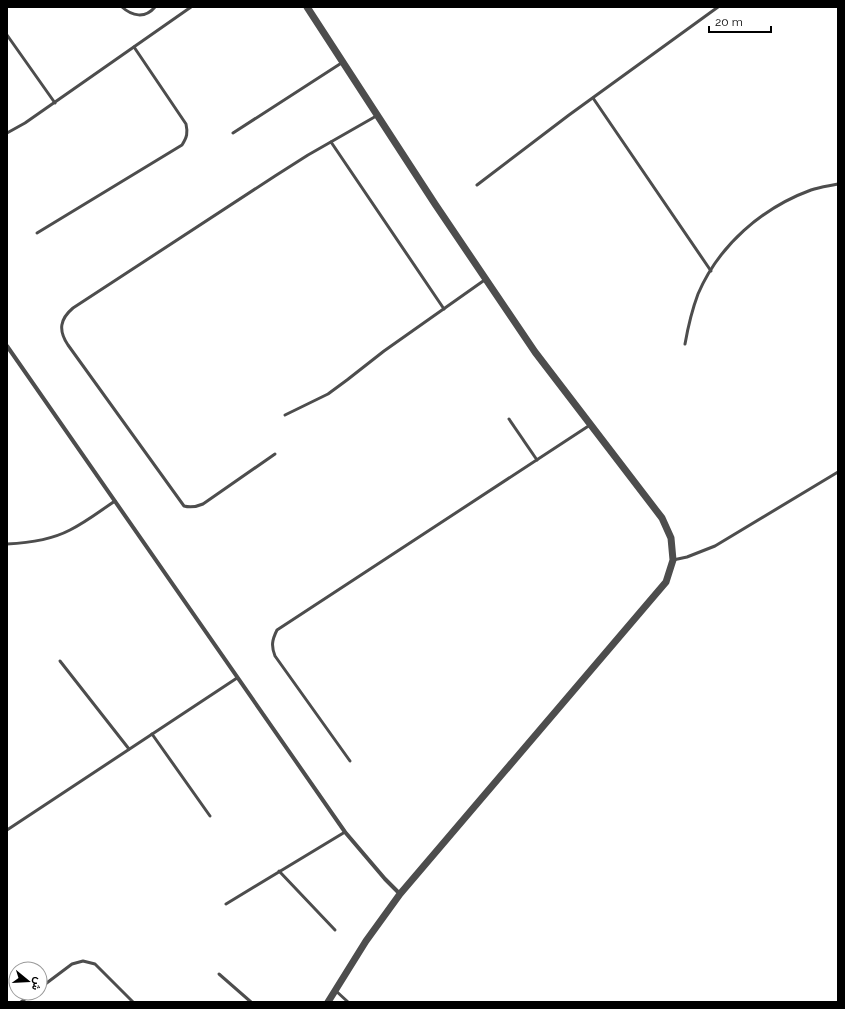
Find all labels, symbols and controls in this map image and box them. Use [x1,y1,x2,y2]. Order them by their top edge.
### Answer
scale bar [709,8,771,34]
text: 20 m [715,15,743,29]
north arrow [8,961,48,1001]
text: ش [29,976,45,992]

